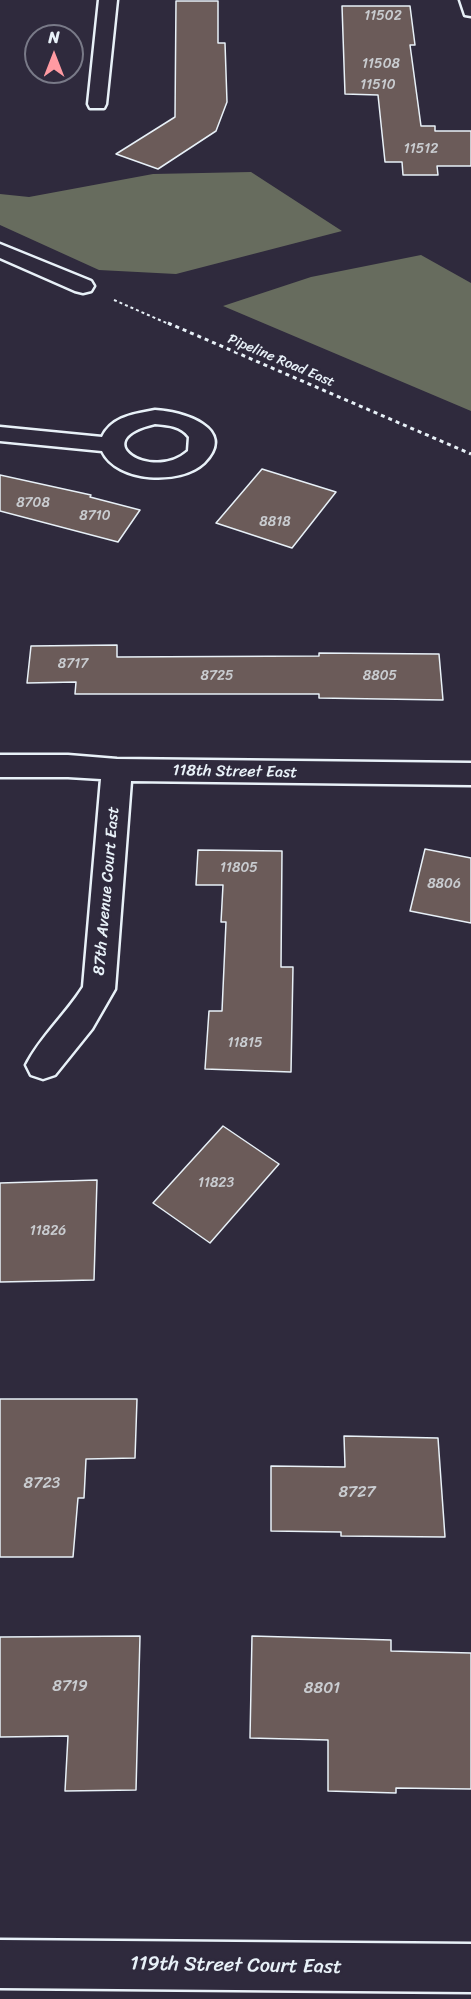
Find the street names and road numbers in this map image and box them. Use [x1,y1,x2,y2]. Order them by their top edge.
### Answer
street label: Pipeline Road East [225,331,337,391]
street label: 118th Street East [172,761,298,783]
street label: 87th Avenue Court East [90,806,124,976]
street label: 119th Street Court East [130,1952,342,1980]

